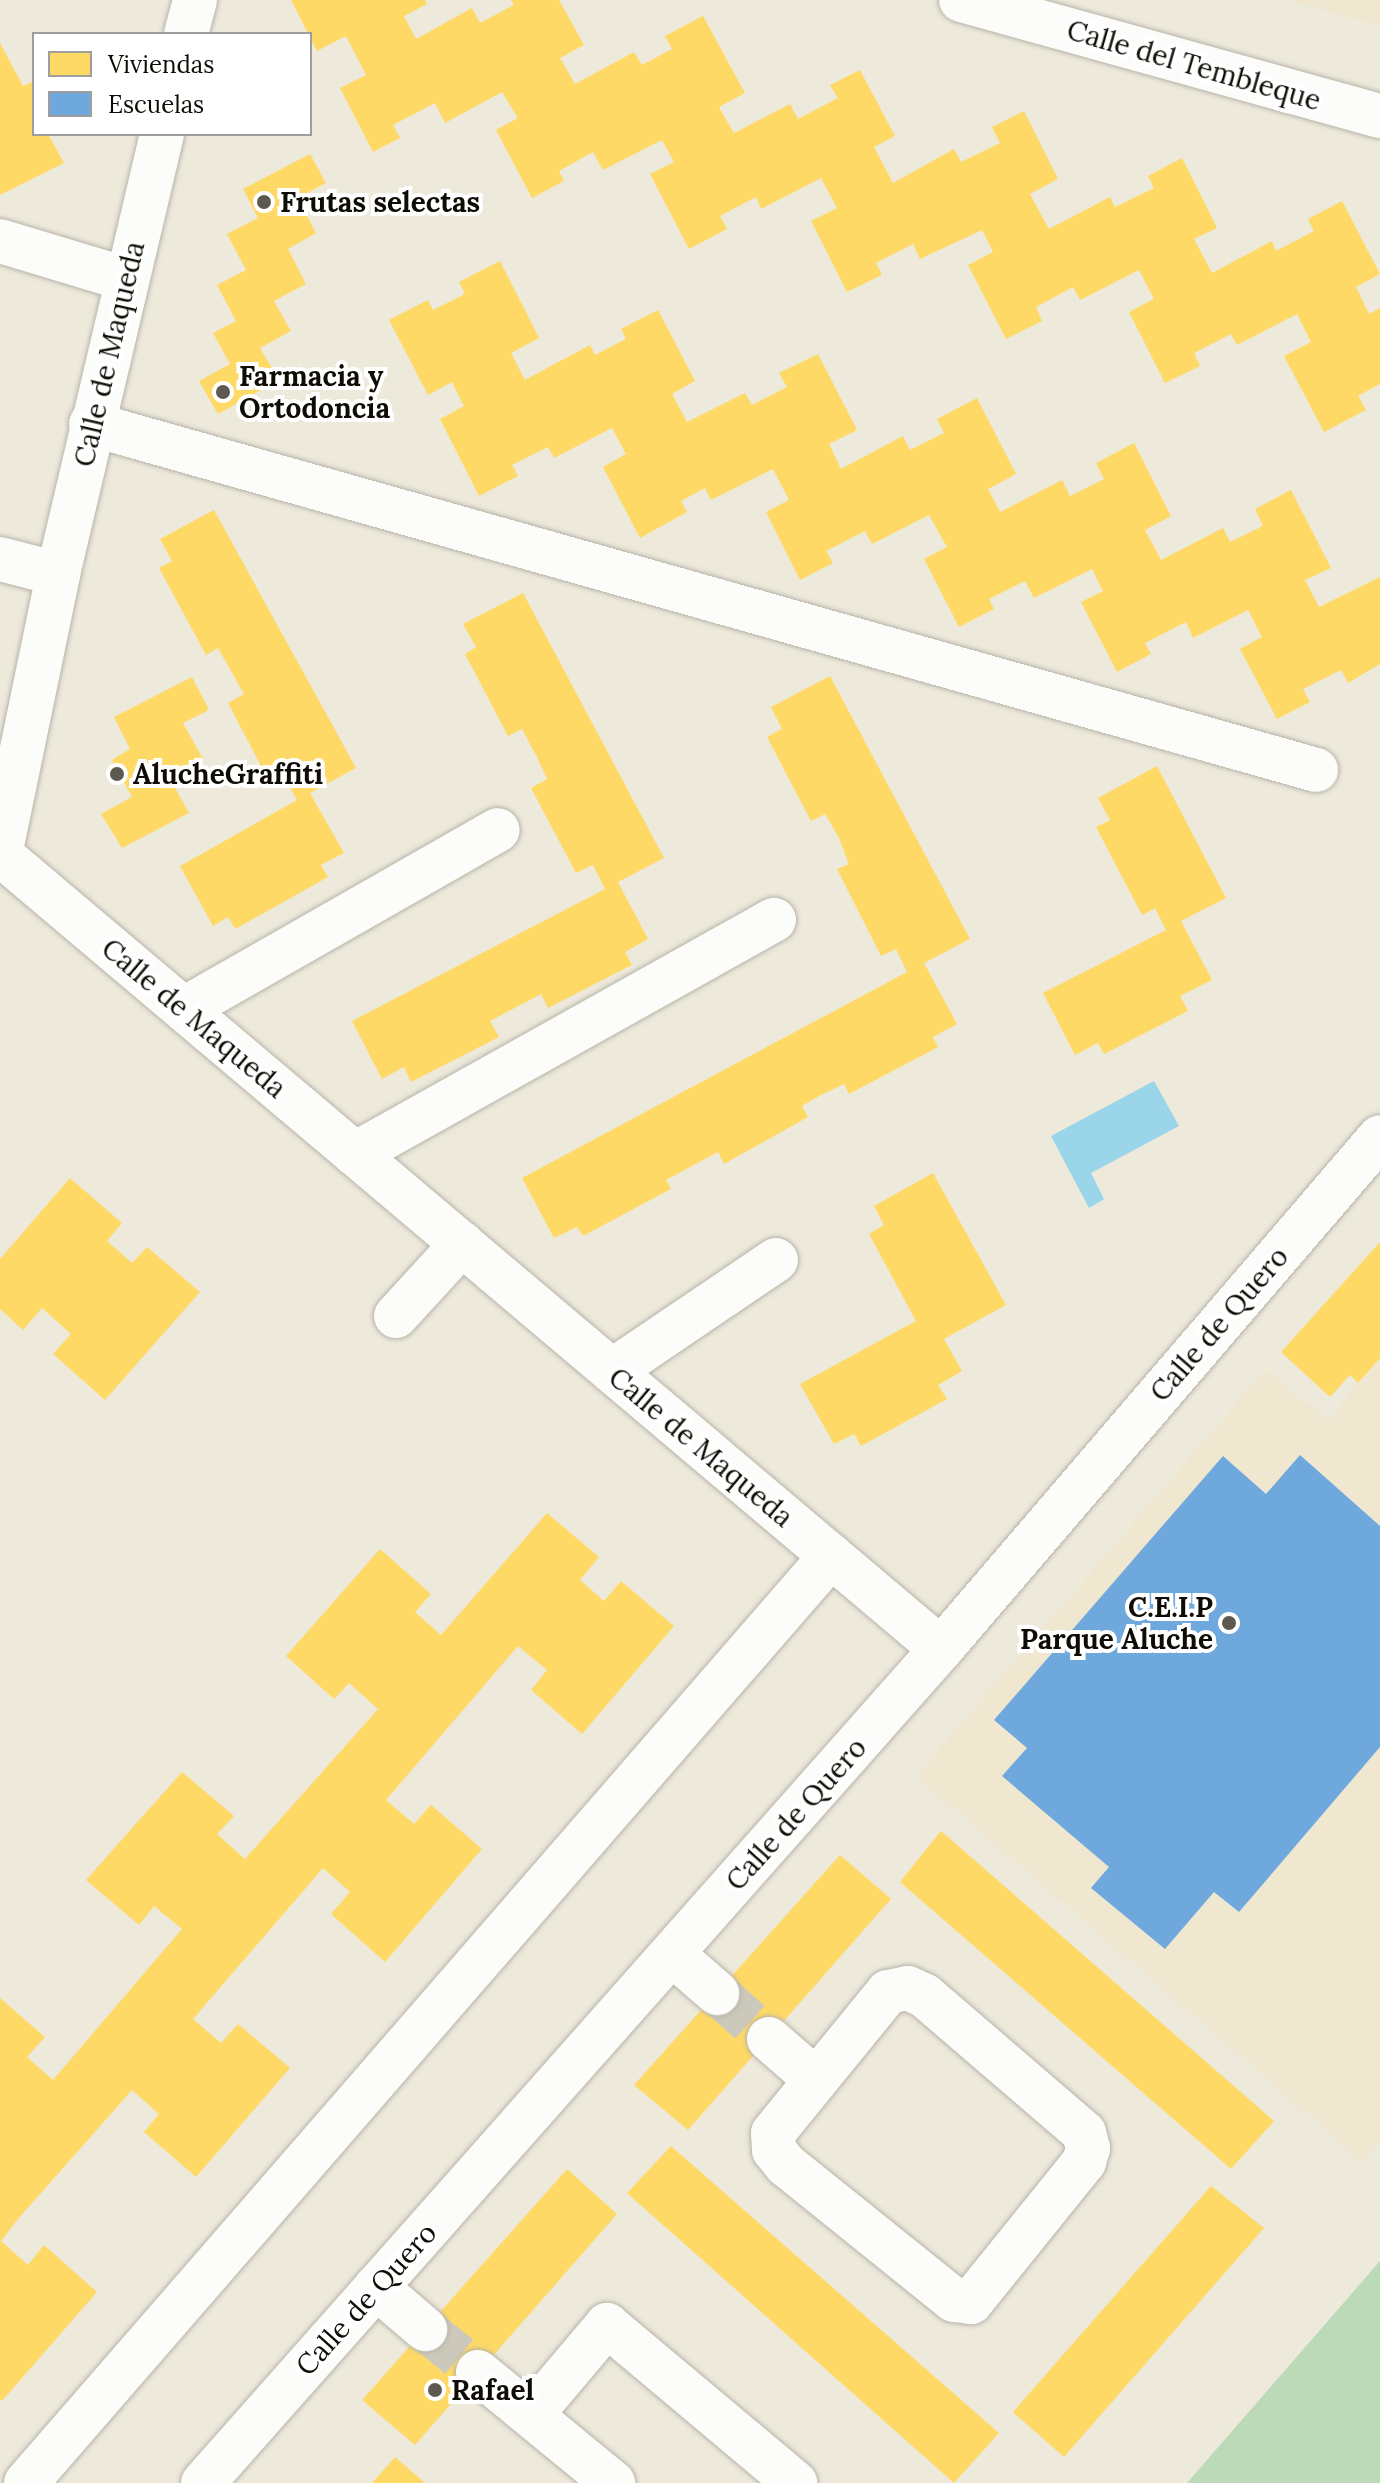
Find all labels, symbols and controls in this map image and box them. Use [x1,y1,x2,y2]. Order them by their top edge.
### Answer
street label: Calle del Tembleque [1063,13,1325,117]
legend [32,32,312,136]
text: Viviendas [108,49,214,80]
text: Escuelas [108,89,204,120]
place label: Frutas selectas [280,185,480,219]
marker: Frutas selectas [255,193,273,211]
street label: Calle de Maqueda [67,238,151,470]
place label: Farmacia y Ortodoncia [239,359,390,425]
marker: Farmacia y Ortodoncia [214,383,232,401]
place label: AlucheGraffiti [133,757,323,791]
marker: AlucheGraffiti [108,765,126,783]
street label: Calle de Maqueda [95,931,293,1105]
street label: Calle de Quero [1143,1240,1295,1408]
street label: Calle de Maqueda [602,1360,800,1534]
place label: C.E.I.P Parque Aluche [1020,1590,1213,1656]
marker: C.E.I.P Parque Aluche [1220,1614,1238,1632]
street label: Calle de Quero [719,1731,873,1897]
street label: Calle de Quero [289,2216,443,2382]
place label: Rafael [451,2373,534,2407]
marker: Rafael [426,2381,444,2399]

